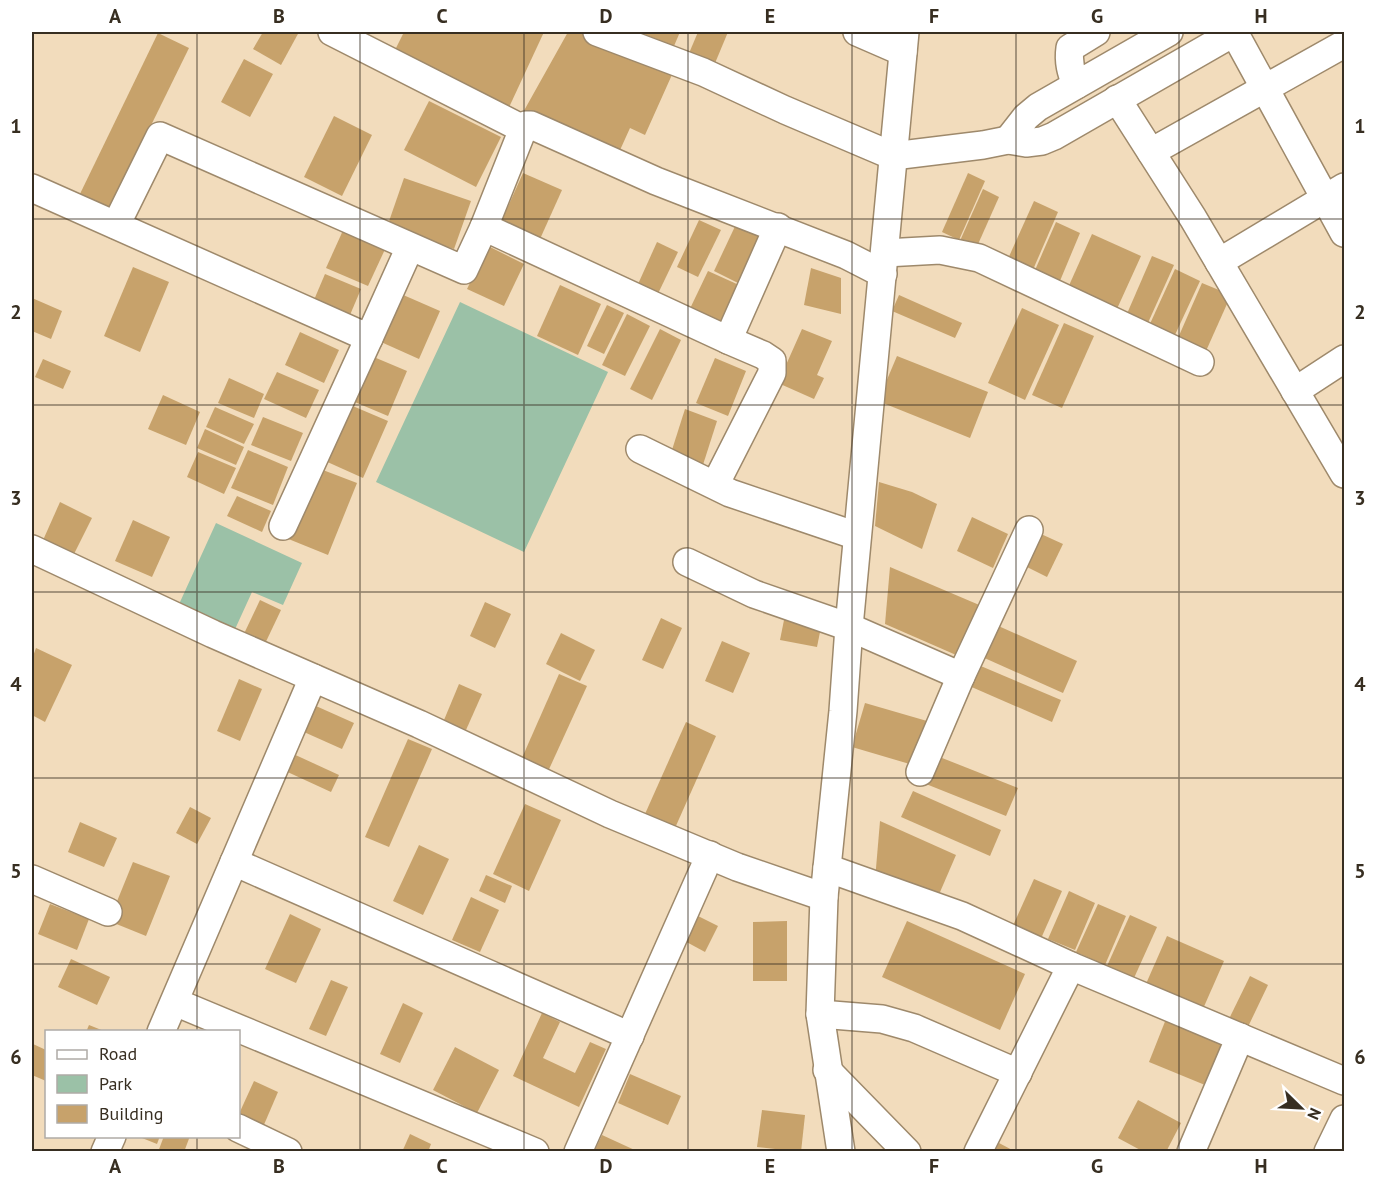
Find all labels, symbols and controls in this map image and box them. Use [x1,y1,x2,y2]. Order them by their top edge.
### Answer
text: A [109,3,122,29]
text: B [273,3,285,29]
text: C [436,3,448,29]
text: D [600,3,613,29]
text: E [765,3,775,29]
text: F [929,3,939,29]
text: G [1091,3,1103,29]
text: H [1254,3,1268,29]
text: 1 [10,113,22,139]
text: 1 [1354,113,1366,139]
text: 2 [10,299,22,325]
text: 2 [1354,299,1366,325]
text: 3 [10,485,22,511]
text: 3 [1354,485,1366,511]
text: 4 [10,671,22,697]
text: 4 [1354,671,1366,697]
text: 5 [10,858,22,884]
text: 5 [1354,858,1366,884]
legend [45,1030,240,1138]
text: Road [99,1042,137,1065]
text: 6 [10,1044,22,1070]
text: 6 [1354,1044,1366,1070]
text: Park [99,1072,132,1095]
north arrow [1271,1078,1331,1138]
text: Building [99,1102,163,1125]
text: N [1303,1105,1326,1123]
text: A [109,1153,122,1179]
text: B [273,1153,285,1179]
text: C [436,1153,448,1179]
text: D [600,1153,613,1179]
text: E [765,1153,775,1179]
text: F [929,1153,939,1179]
text: G [1091,1153,1103,1179]
text: H [1254,1153,1268,1179]

